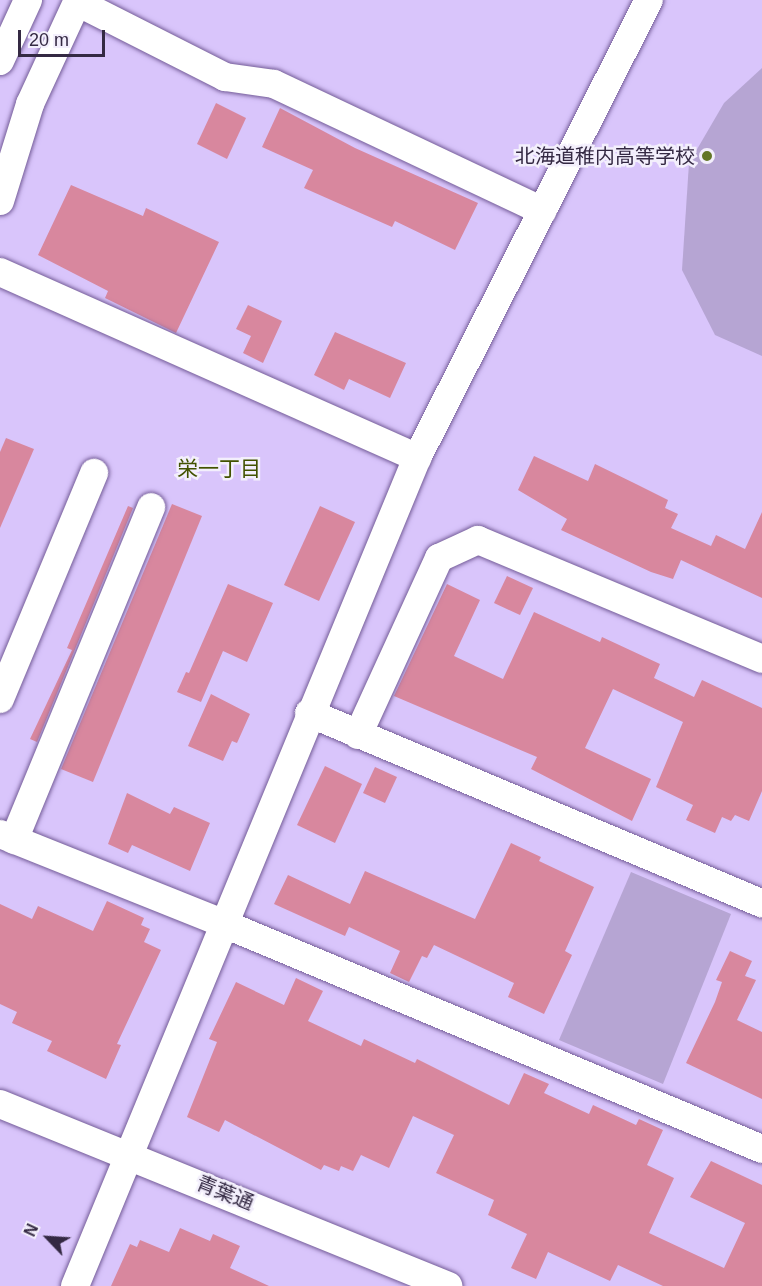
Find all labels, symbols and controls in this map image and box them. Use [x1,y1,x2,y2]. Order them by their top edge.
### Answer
scale bar [21,18,108,56]
text: 20 m [29,30,69,50]
place label: 北海道稚内高等学校 [515,144,695,168]
marker: 北海道稚内高等学校 [700,149,714,163]
district label: 栄一丁目 [177,456,261,482]
street label: 青葉通 [193,1171,257,1215]
north arrow [18,1208,78,1268]
text: N [21,1221,41,1239]

